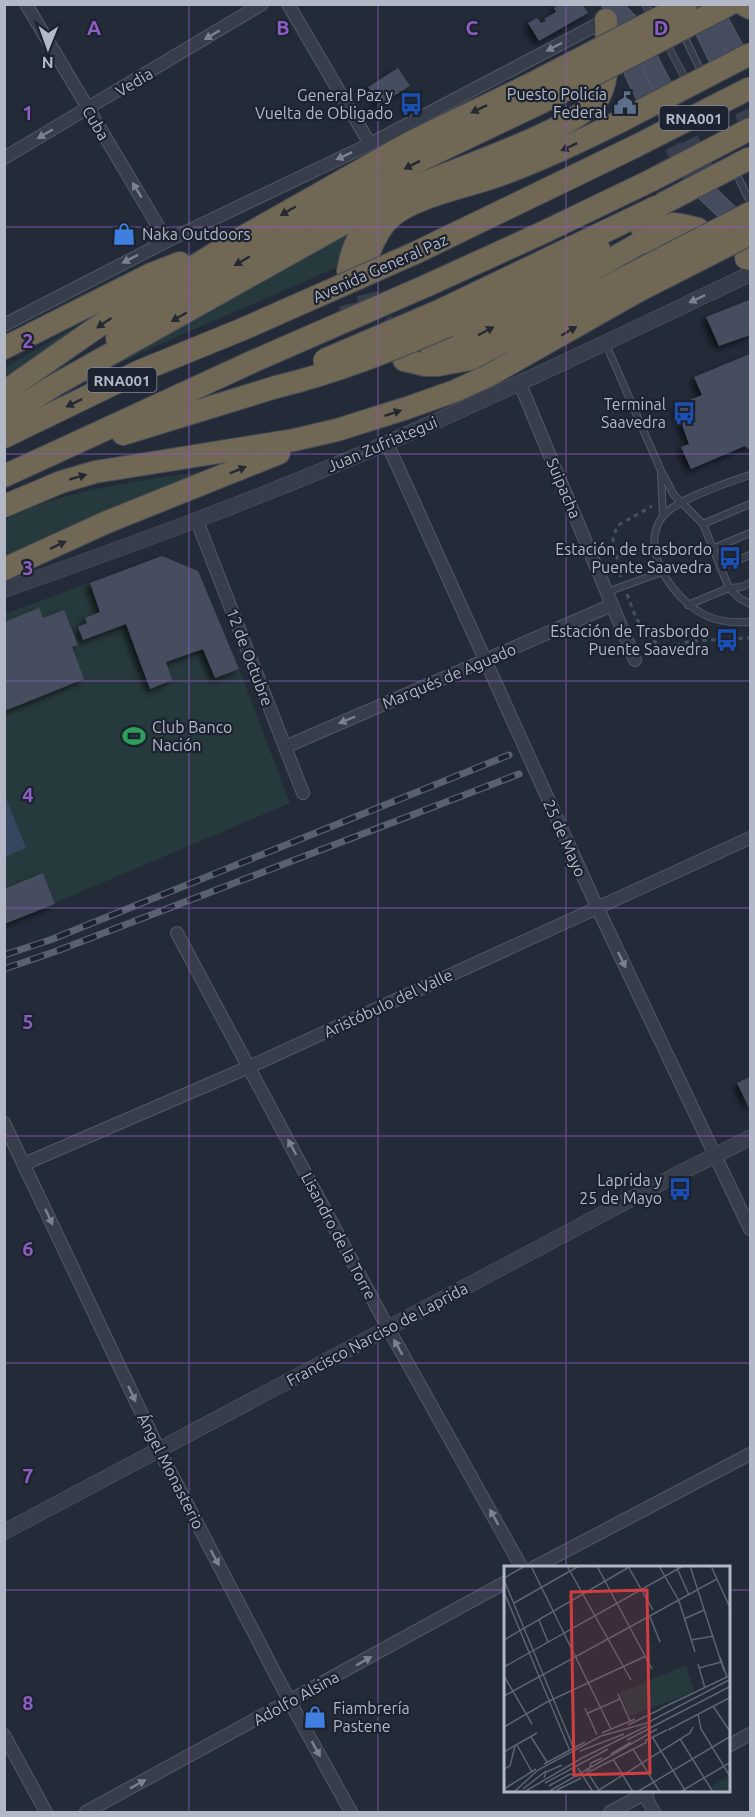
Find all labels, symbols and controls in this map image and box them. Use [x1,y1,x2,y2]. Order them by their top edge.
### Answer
text: A [87,16,101,39]
text: B [276,16,290,39]
text: C [466,16,479,39]
text: D [654,16,668,39]
north arrow [18,18,78,78]
one-way arrow [204,29,220,40]
one-way arrow [545,42,562,52]
text: N [42,54,54,72]
street label: Vedia [112,64,156,100]
place label: Puesto Policía Federal [507,85,607,121]
place label: General Paz y Vuelta de Obligado [255,86,393,122]
public building icon: Puesto Policía Federal [612,90,638,116]
bus stop icon: General Paz y Vuelta de Obligado [398,91,424,117]
text: 1 [22,101,34,124]
street label: Cuba [79,103,113,143]
one-way arrow [470,105,487,114]
road number: RNA001 [660,106,728,130]
one-way arrow [37,129,53,140]
one-way arrow [560,142,577,151]
one-way arrow [335,152,352,161]
one-way arrow [403,160,420,169]
one-way arrow [132,181,142,198]
one-way arrow [280,206,297,216]
shop icon: Naka Outdoors [111,221,137,247]
place label: Naka Outdoors [142,225,251,243]
street label: Avenida General Paz [310,230,450,306]
one-way arrow [122,255,139,264]
one-way arrow [234,255,250,266]
one-way arrow [688,294,706,304]
one-way arrow [171,311,187,322]
one-way arrow [96,317,112,328]
one-way arrow [561,325,577,336]
one-way arrow [477,326,494,336]
text: 2 [22,329,34,352]
road number: RNA001 [88,368,156,392]
place label: Terminal Saavedra [601,395,666,431]
one-way arrow [66,399,83,408]
bus stop icon: Terminal Saavedra [671,400,697,426]
one-way arrow [384,407,402,417]
street label: Juan Zufriategui [324,413,440,475]
street label: Suipacha [543,455,585,521]
one-way arrow [229,465,247,475]
one-way arrow [69,472,87,481]
one-way arrow [49,540,66,549]
place label: Estación de trasbordo Puente Saavedra [555,540,712,576]
bus stop icon: Estación de trasbordo Puente Saavedra [717,545,743,571]
text: 3 [22,556,34,579]
street label: 12 de Octubre [223,606,277,708]
place label: Estación de Trasbordo Puente Saavedra [550,622,709,658]
bus stop icon: Estación de Trasbordo Puente Saavedra [714,627,740,653]
street label: Marqués de Aguado [379,640,519,712]
one-way arrow [337,715,355,725]
place label: Club Banco Nación [152,718,232,754]
sports icon: Club Banco Nación [121,723,147,749]
text: 4 [22,783,34,806]
street label: 25 de Mayo [540,797,590,879]
one-way arrow [618,951,627,968]
street label: Aristóbulo del Valle [321,965,455,1041]
text: 5 [22,1010,34,1033]
one-way arrow [287,1138,297,1155]
street label: Lisandro de la Torre [298,1169,380,1303]
place label: Laprida y 25 de Mayo [579,1171,662,1207]
bus stop icon: Laprida y 25 de Mayo [667,1176,693,1202]
one-way arrow [45,1209,54,1226]
text: 6 [22,1237,34,1260]
street label: Francisco Narciso de Laprida [283,1279,471,1389]
one-way arrow [393,1339,404,1355]
one-way arrow [128,1385,137,1402]
street label: Ángel Monasterio [134,1409,210,1532]
text: 7 [22,1464,34,1487]
one-way arrow [489,1508,499,1525]
one-way arrow [210,1549,220,1566]
inset map [504,1566,731,1793]
one-way arrow [356,1656,373,1666]
street label: Adolfo Alsina [250,1667,342,1729]
text: 8 [22,1691,34,1714]
place label: Fiambrería Pastene [333,1699,410,1735]
shop icon: Fiambrería Pastene [302,1704,328,1730]
one-way arrow [311,1740,321,1757]
one-way arrow [130,1779,147,1789]

